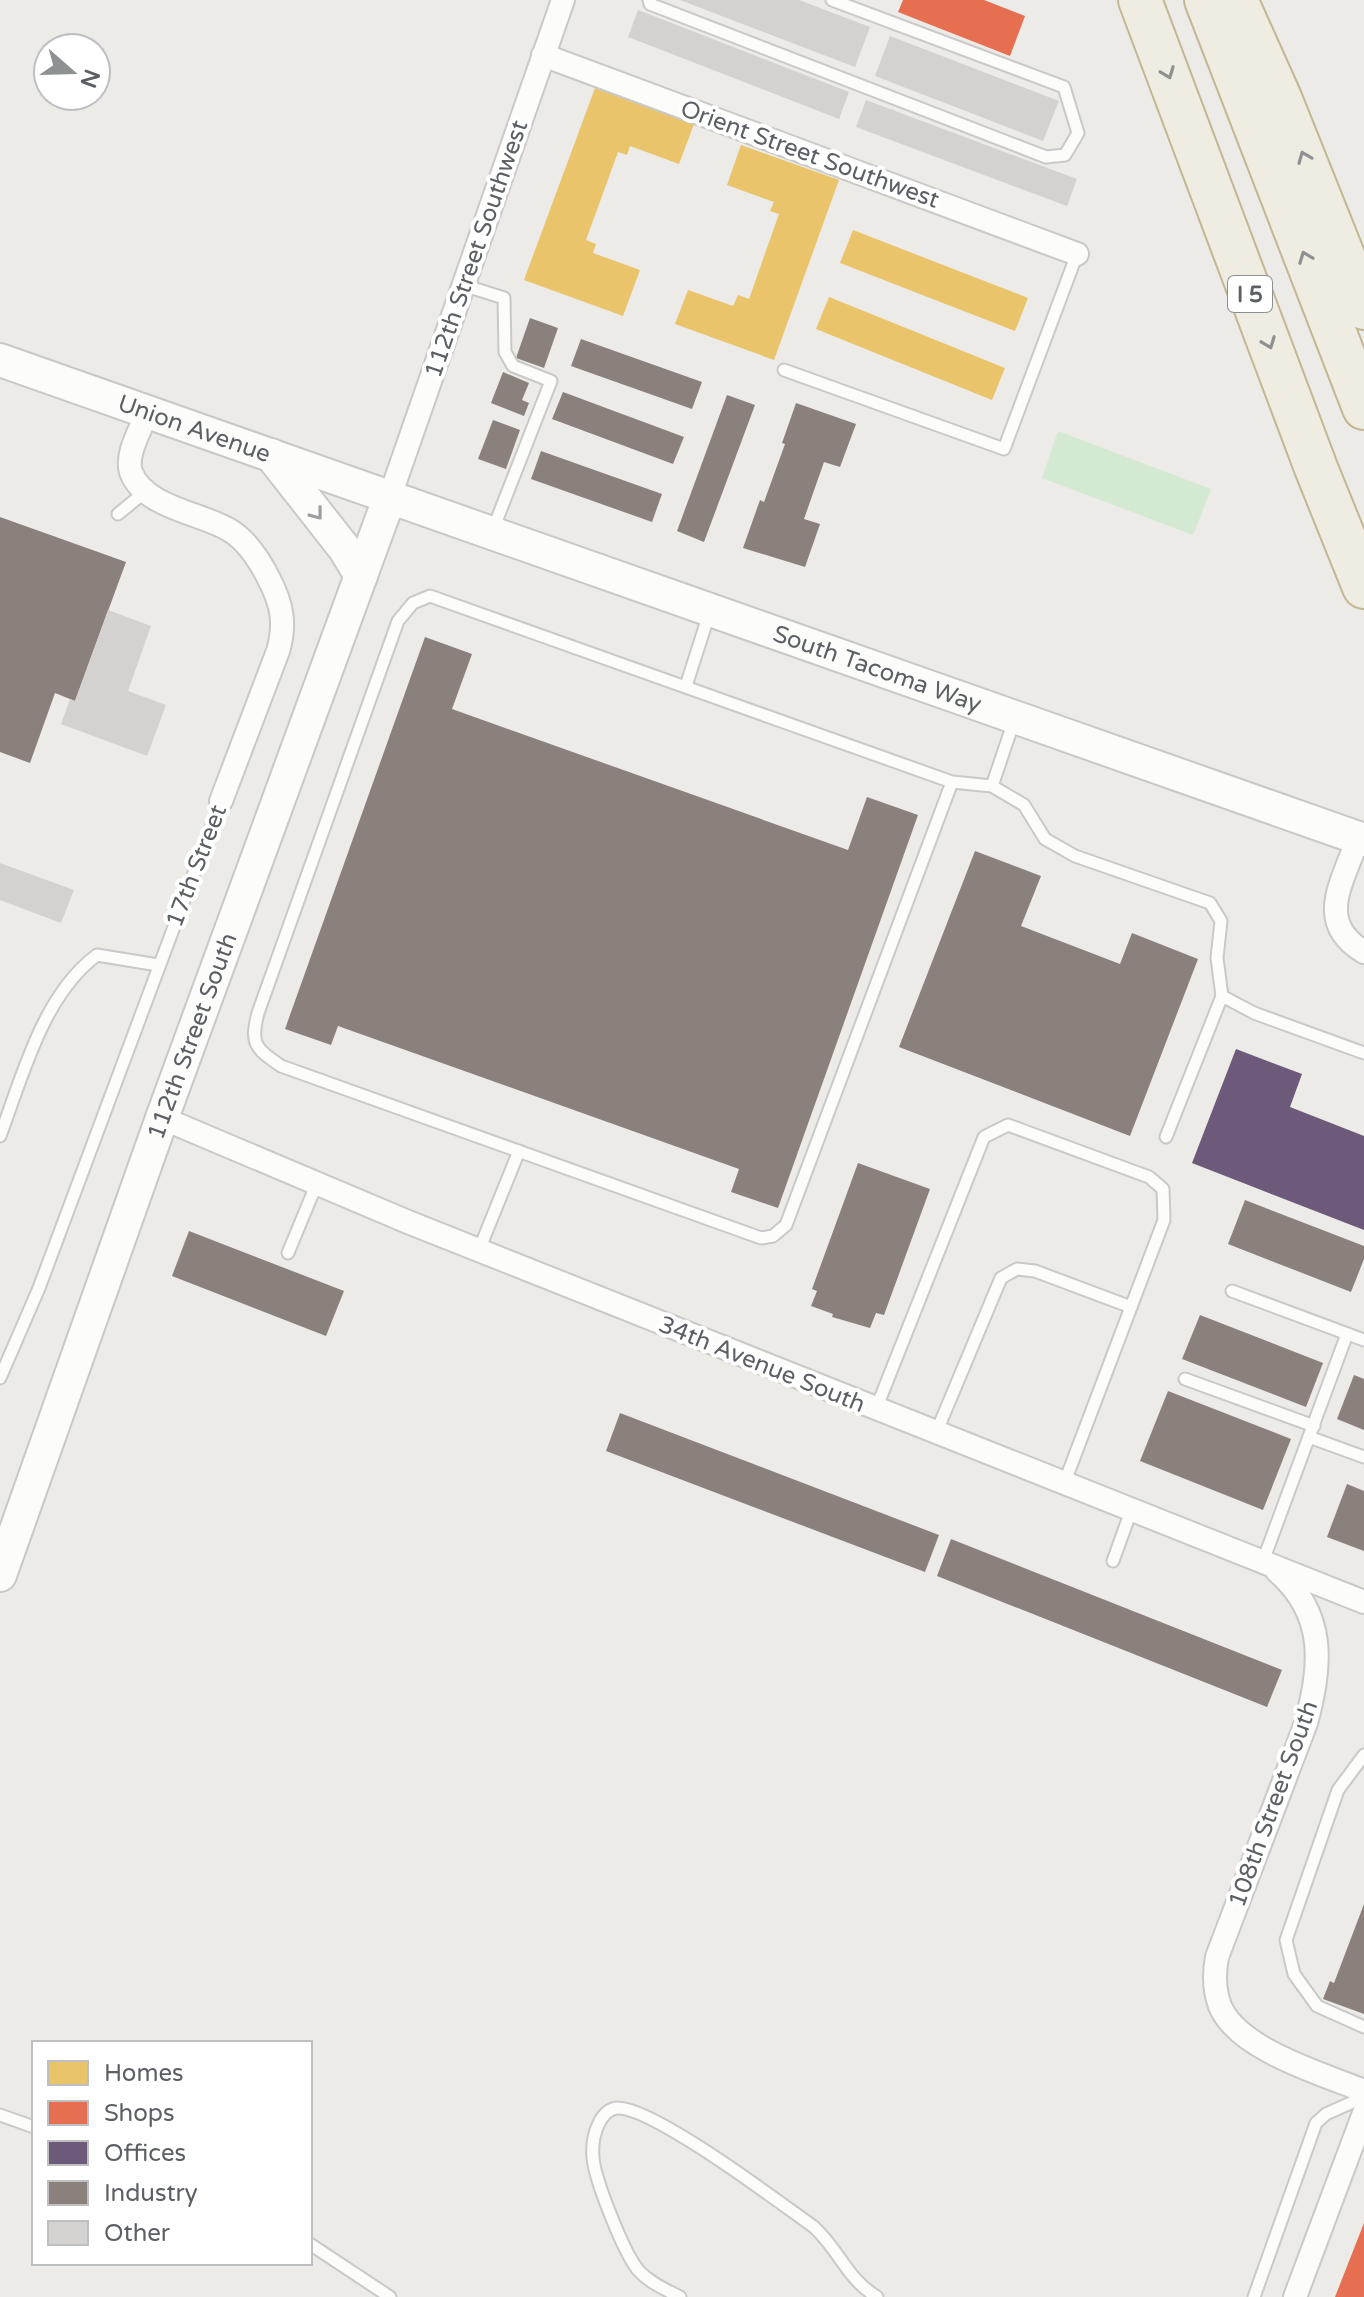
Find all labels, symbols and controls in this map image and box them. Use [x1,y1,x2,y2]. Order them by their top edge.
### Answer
north arrow [32,32,112,112]
one-way arrow [1158,65,1175,79]
text: N [75,66,105,91]
street label: Orient Street Southwest [677,94,943,215]
street label: 112th Street Southwest [419,116,534,382]
one-way arrow [1297,151,1314,165]
one-way arrow [1298,251,1315,265]
road number: I 5 [1228,276,1272,312]
one-way arrow [1259,335,1276,349]
street label: Union Avenue [114,389,274,469]
one-way arrow [308,505,322,520]
street label: South Tacoma Way [769,619,985,719]
street label: 17th Street [160,801,233,931]
street label: 112th Street South [142,929,244,1144]
street label: 34th Avenue South [654,1310,869,1419]
street label: 108th Street South [1223,1697,1324,1911]
legend [32,2041,312,2265]
text: Homes [104,2059,184,2088]
text: Shops [104,2099,174,2128]
text: Offices [104,2139,186,2168]
text: Industry [104,2179,198,2208]
text: Other [104,2219,171,2248]

